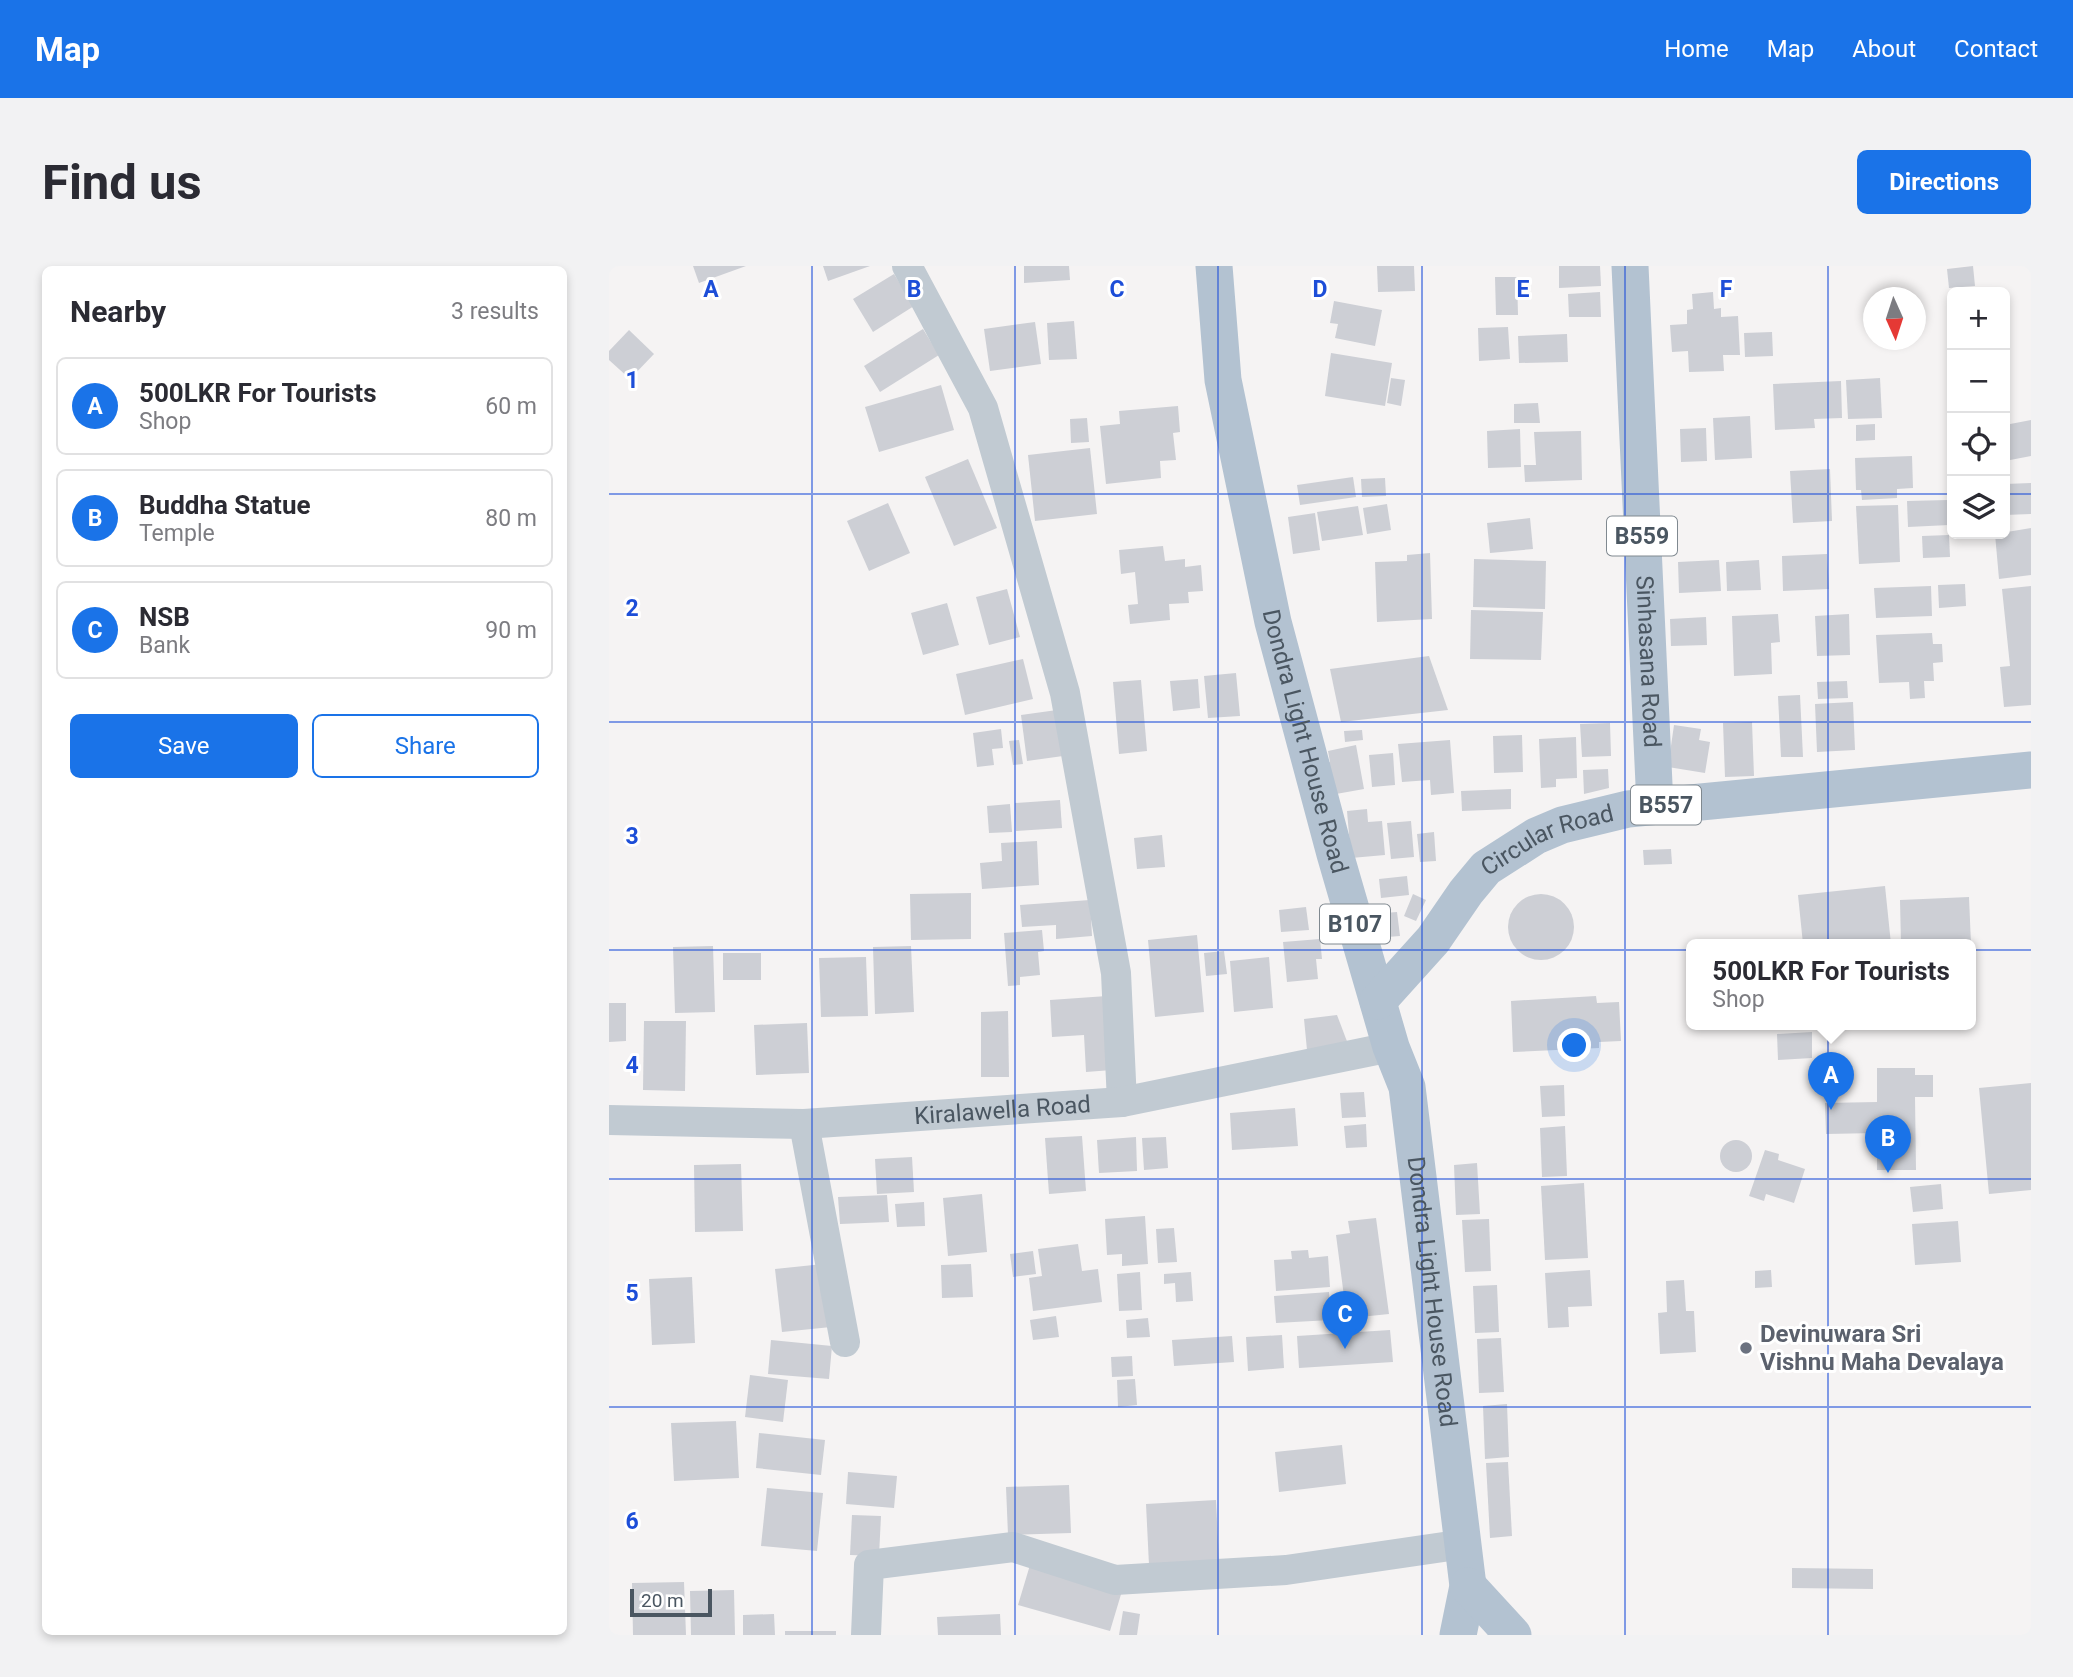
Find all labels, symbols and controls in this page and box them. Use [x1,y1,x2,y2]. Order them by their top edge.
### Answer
text: Map [35,30,100,69]
text: Home [1664,35,1729,63]
text: Map [1767,35,1814,63]
text: About [1852,35,1916,63]
text: Contact [1954,35,2038,63]
button: Directions [1857,150,2031,214]
text: Find us [42,154,202,211]
text: A [703,276,719,303]
text: B [907,276,921,303]
text: C [1109,276,1125,303]
text: D [1313,276,1327,303]
text: E [1517,276,1530,303]
text: F [1720,276,1733,303]
north arrow [1863,287,1926,350]
map controls [1947,287,2010,539]
button: + [1947,287,2010,350]
text: Nearby [70,294,166,329]
text: 3 results [451,298,539,325]
button: − [1947,350,2010,413]
text: 1 [625,367,639,394]
text: 500LKR For Tourists [139,378,377,408]
text: A [87,393,103,420]
text: 60 m [485,393,537,420]
text: Shop [139,408,191,435]
button: locate [1947,413,2010,476]
button: layers [1947,476,2010,539]
text: Buddha Statue [139,490,311,520]
text: B [88,505,102,532]
text: 80 m [485,505,537,532]
road number: B559 [1607,516,1677,556]
text: Temple [139,520,215,547]
street label: Sinhasana Road [1630,575,1666,748]
text: 2 [625,595,639,622]
text: NSB [139,602,190,632]
street label: Dondra Light House Road [1257,607,1354,877]
text: C [87,617,103,644]
text: 90 m [485,617,537,644]
text: Bank [139,632,190,659]
button: Save [70,714,298,778]
button: Share [312,714,539,778]
road number: B557 [1631,786,1701,824]
street label: Circular Road [1476,799,1616,882]
text: 3 [625,823,639,850]
road number: B107 [1320,904,1390,944]
popup [1686,939,1976,1030]
text: 500LKR For Tourists [1712,956,1950,986]
text: Shop [1712,986,1765,1013]
your location [1557,1028,1591,1062]
text: 4 [625,1052,639,1079]
pin: A [1808,1052,1854,1110]
street label: Kiralawella Road [913,1090,1092,1130]
pin: B [1865,1115,1911,1173]
street label: Dondra Light House Road [1402,1155,1462,1429]
text: 5 [625,1280,639,1307]
pin: C [1322,1291,1368,1349]
place label: Devinuwara Sri Vishnu Maha Devalaya [1760,1320,2004,1376]
marker: Devinuwara Sri Vishnu Maha Devalaya [1738,1340,1754,1356]
text: 6 [625,1508,639,1535]
scale bar [630,1586,712,1618]
text: 20 m [641,1589,684,1612]

